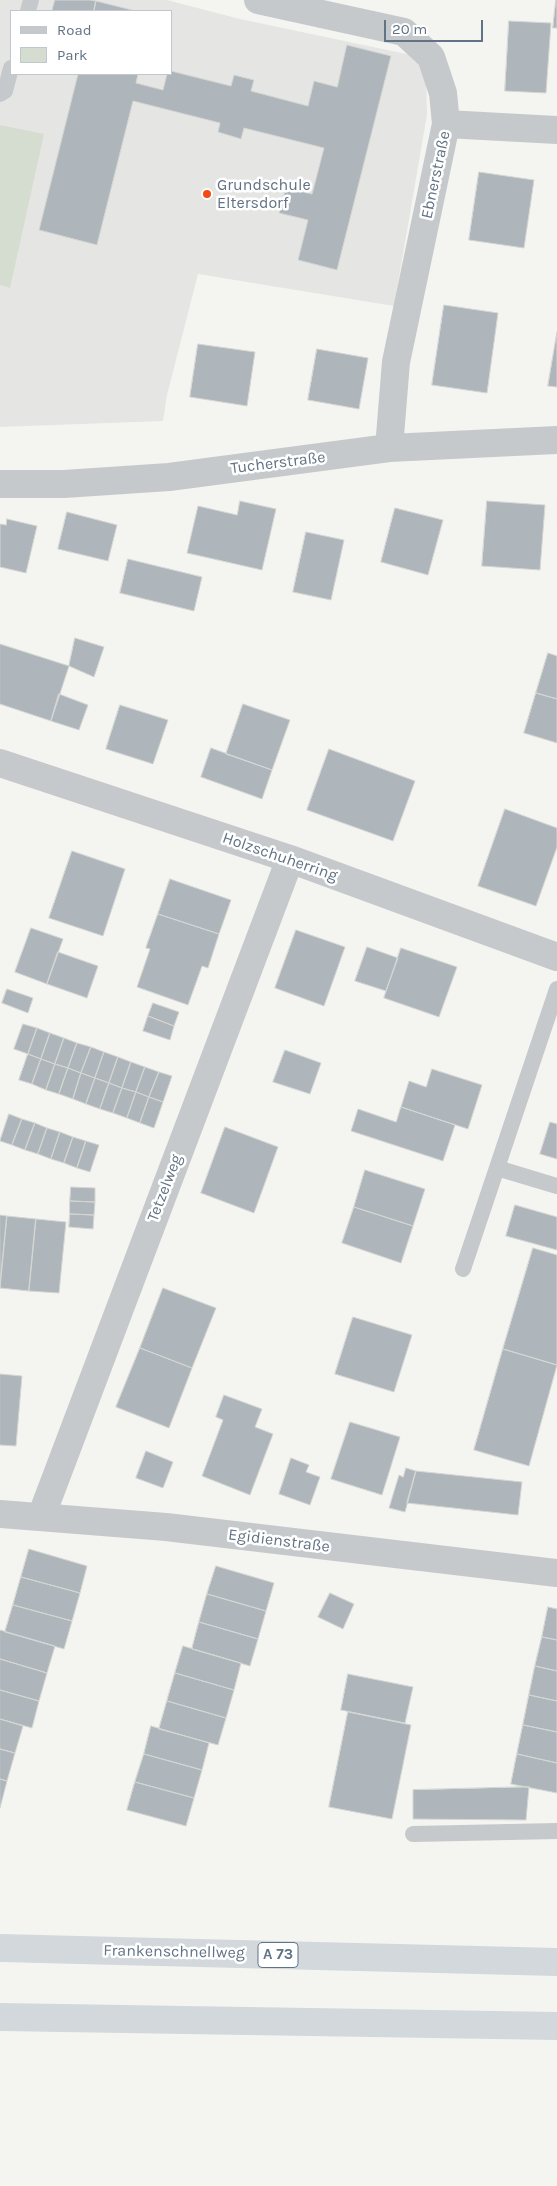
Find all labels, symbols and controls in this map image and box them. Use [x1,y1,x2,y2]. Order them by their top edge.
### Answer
legend [10,10,172,75]
scale bar [387,10,486,42]
text: 20 m [392,20,427,38]
text: Road [57,21,92,39]
text: Park [57,46,87,64]
street label: Ebnerstraße [417,129,455,221]
place label: Grundschule Eltersdorf [217,175,311,213]
marker: Grundschule Eltersdorf [201,188,213,200]
street label: Tucherstraße [229,448,327,478]
street label: Holzschuherring [220,828,340,886]
street label: Tetzelweg [143,1152,187,1224]
street label: Egidienstraße [227,1525,331,1557]
street label: Frankenschnellweg [103,1941,245,1963]
road number: A 73 [258,1942,298,1968]

